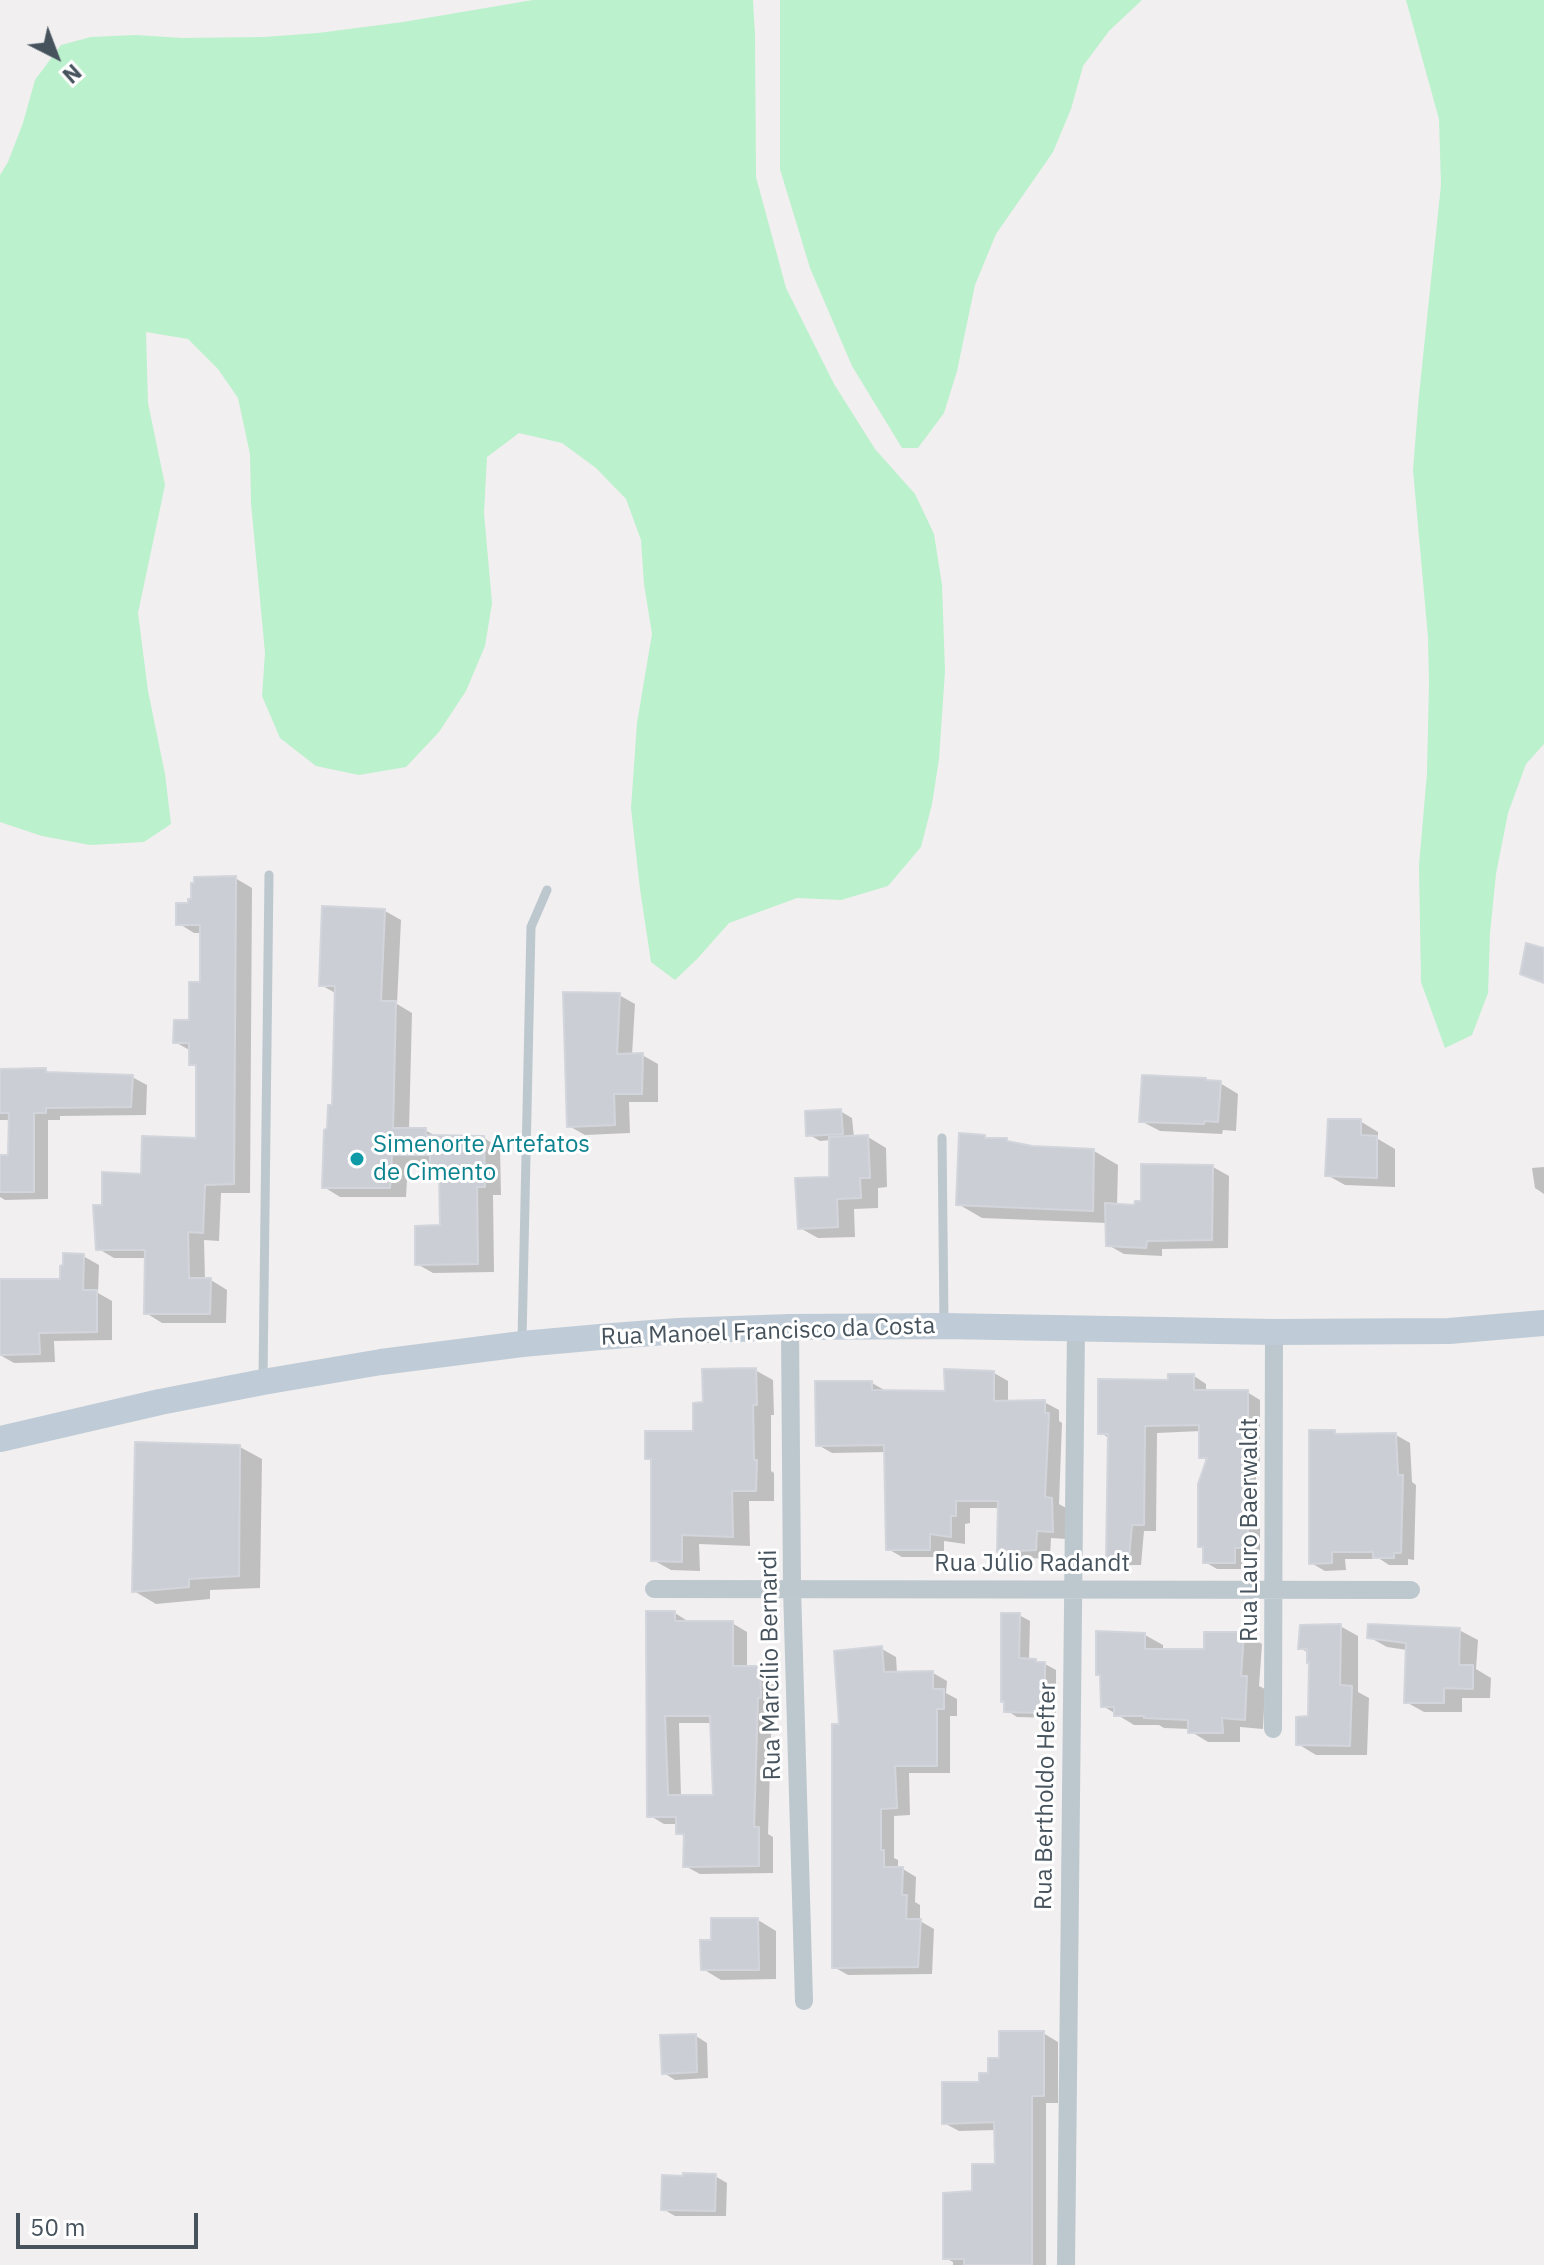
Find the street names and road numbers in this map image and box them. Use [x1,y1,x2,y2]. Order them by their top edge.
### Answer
street label: Rua Manoel Francisco da Costa [600,1312,936,1352]
street label: Rua Lauro Baerwaldt [1236,1418,1264,1642]
street label: Rua Marcílio Bernardi [755,1549,787,1781]
street label: Rua Júlio Radandt [934,1550,1130,1578]
street label: Rua Bertholdo Hefter [1030,1682,1062,1910]

